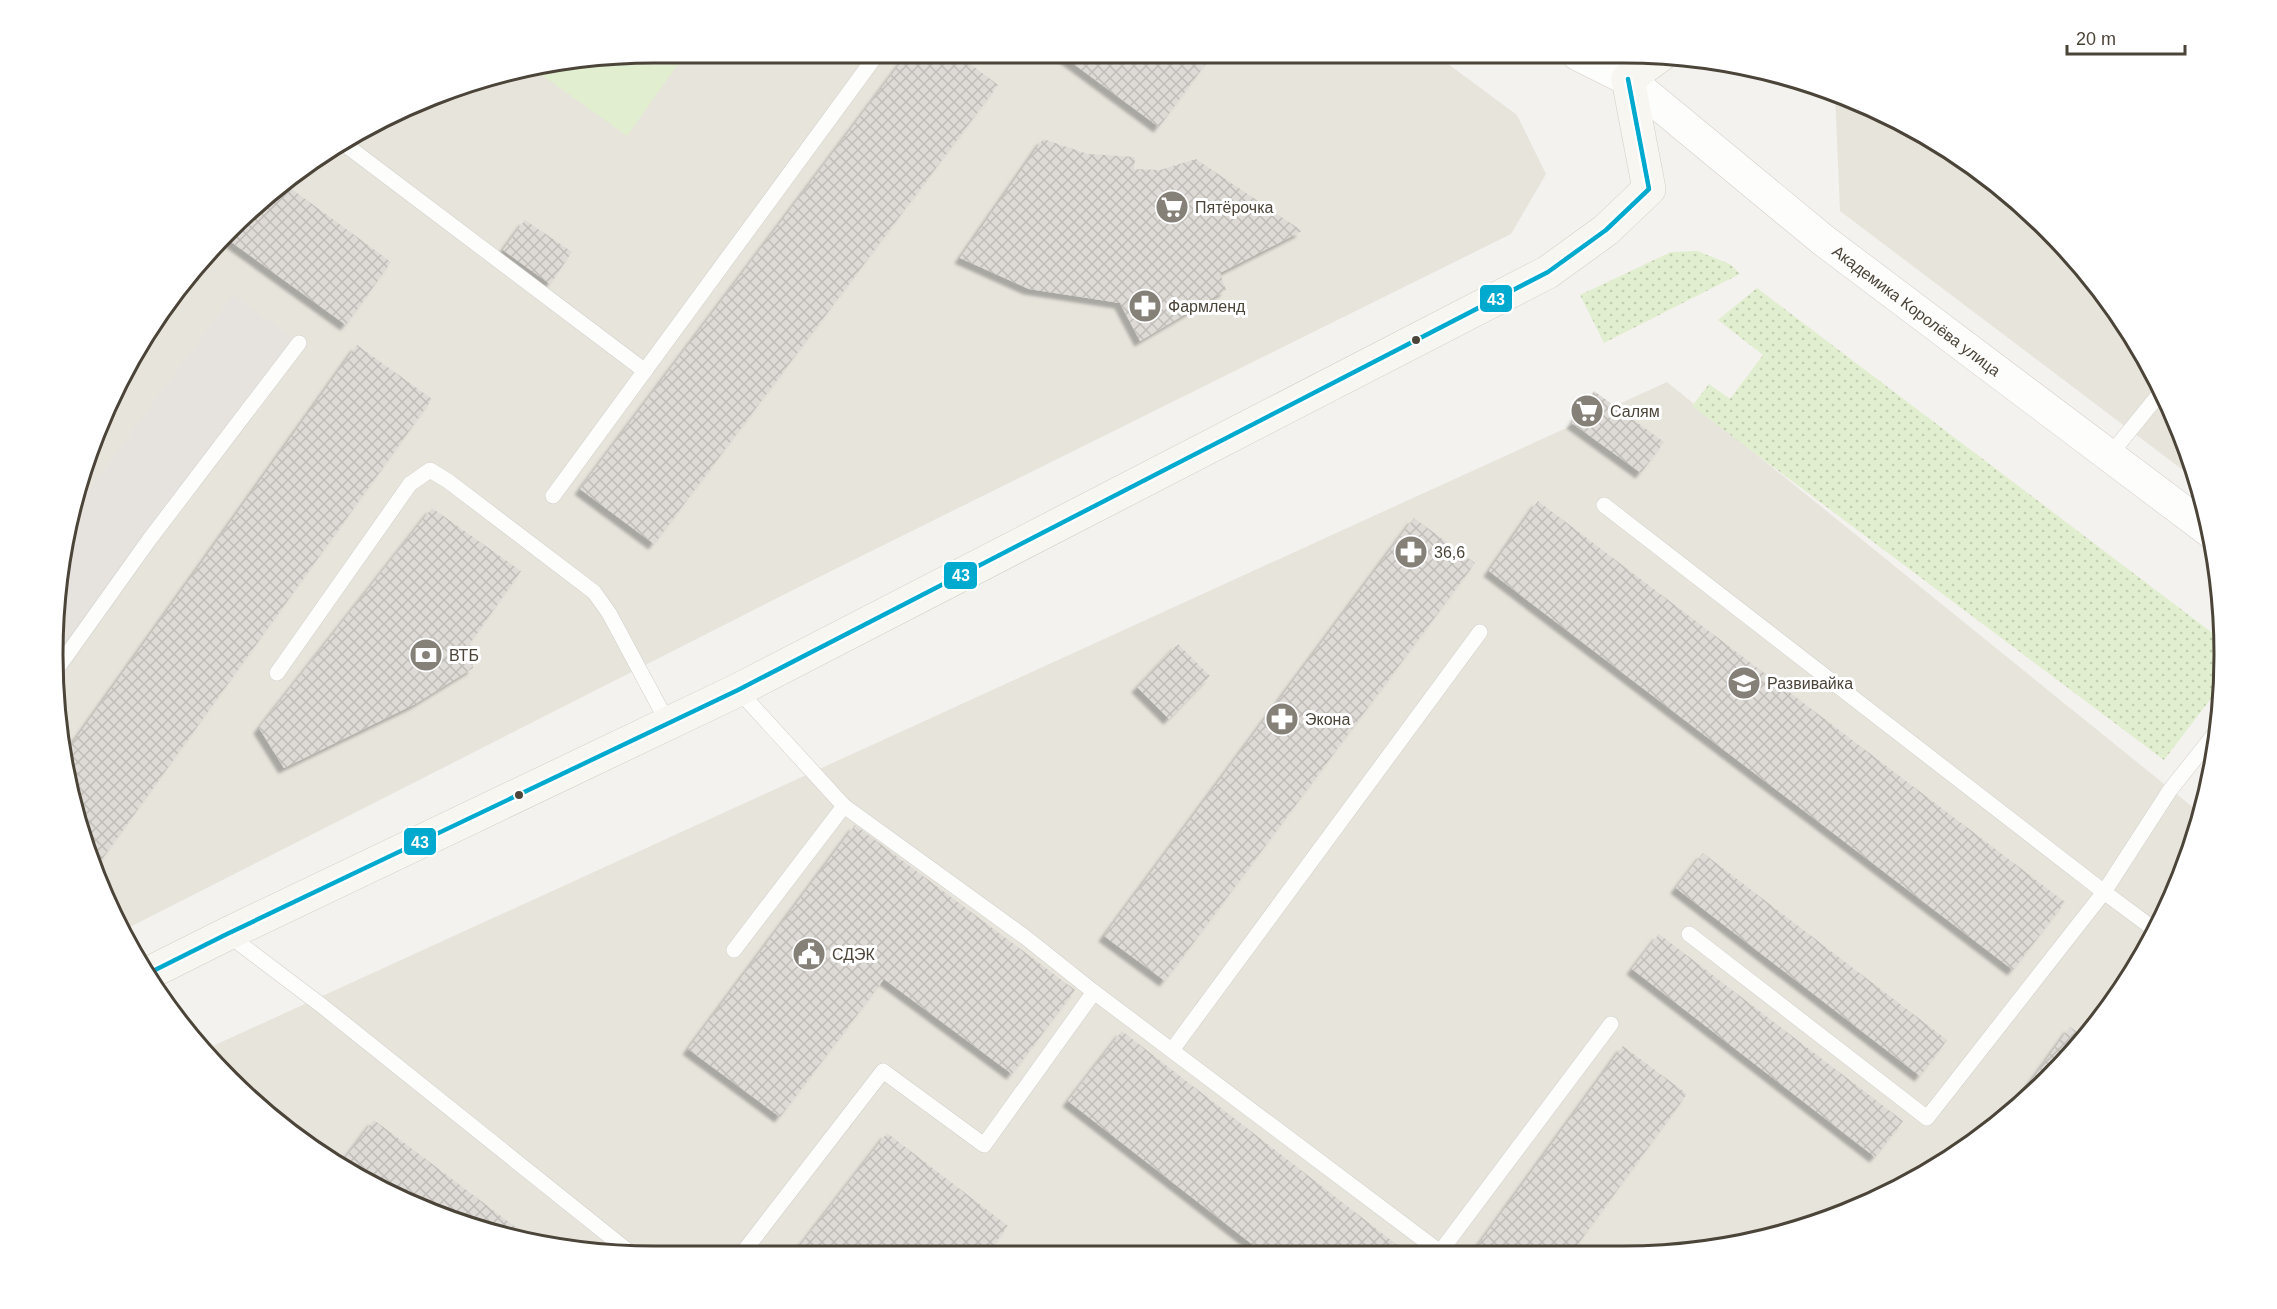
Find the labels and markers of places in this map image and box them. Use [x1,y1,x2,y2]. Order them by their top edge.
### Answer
supermarket icon: Пятёрочка [1154,189,1190,225]
place label: Пятёрочка [1195,199,1274,216]
pharmacy icon: Фармленд [1127,288,1163,324]
place label: Фармленд [1168,298,1246,315]
unlabelled marker [1410,334,1422,346]
supermarket icon: Салям [1569,393,1605,429]
place label: Салям [1610,403,1660,420]
pharmacy icon: 36,6 [1393,534,1429,570]
place label: 36,6 [1434,544,1465,561]
bank icon: ВТБ [408,637,444,673]
place label: ВТБ [449,647,479,664]
school or university icon: Развивайка [1726,665,1762,701]
place label: Развивайка [1767,675,1853,692]
pharmacy icon: Экона [1264,701,1300,737]
place label: Экона [1305,711,1350,728]
unlabelled marker [513,789,525,801]
public building icon: СДЭК [791,936,827,972]
place label: СДЭК [832,946,876,963]

